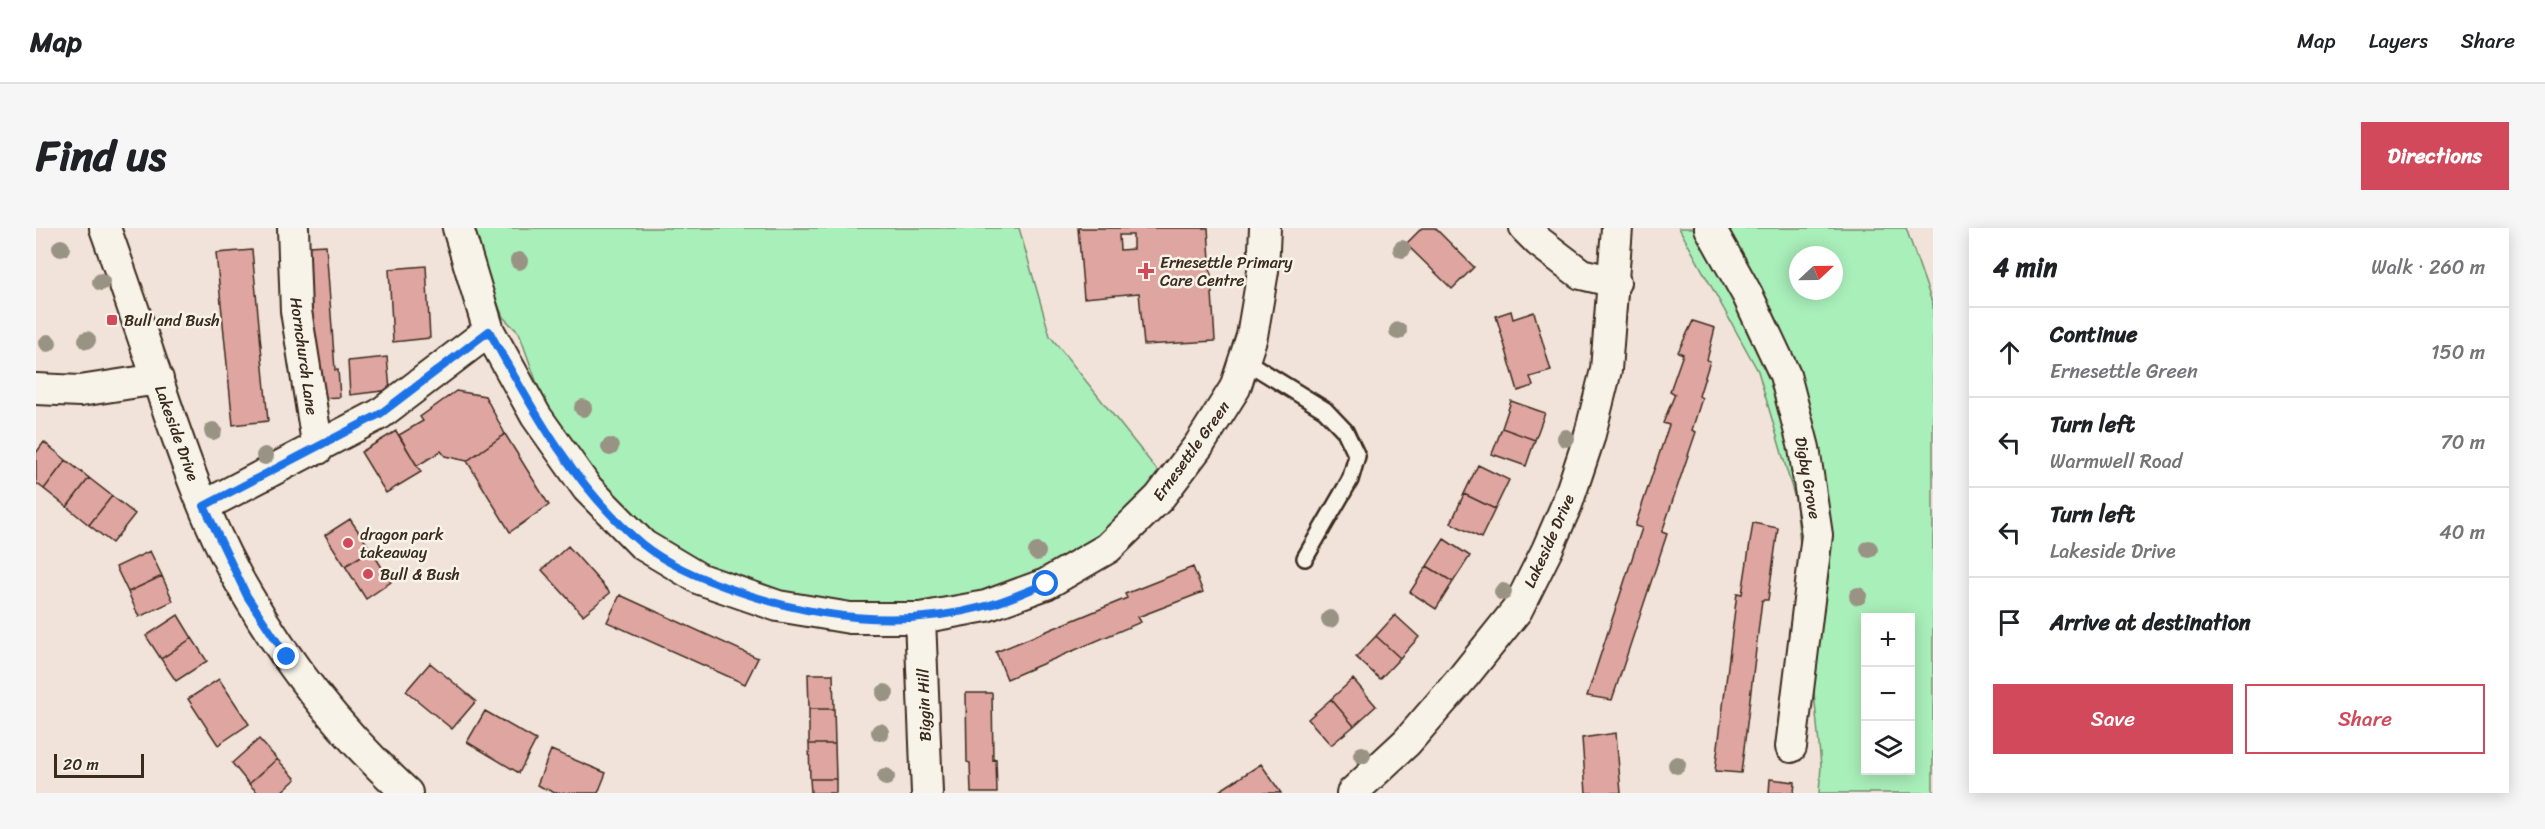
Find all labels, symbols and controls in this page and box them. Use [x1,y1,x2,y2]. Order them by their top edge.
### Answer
text: Map [30,17,82,66]
text: Map [2297,22,2336,60]
text: Layers [2369,22,2428,60]
text: Share [2461,22,2515,60]
text: Find us [36,119,166,193]
button: Directions [2361,122,2509,190]
text: 4 min [1993,244,2057,290]
north arrow [1789,246,1843,300]
place label: Ernesettle Primary Care Centre [1160,248,1293,295]
text: Walk · 260 m [2371,250,2485,285]
marker: Ernesettle Primary Care Centre [1137,262,1155,280]
street label: Hornchurch Lane [281,295,327,417]
place label: Bull and Bush [124,306,220,335]
marker: Bull and Bush [105,313,119,327]
text: Continue [2050,315,2138,354]
text: 150 m [2431,335,2485,370]
icon: ahead [1993,336,2026,369]
text: Ernesettle Green [2050,354,2198,389]
street label: Lakeside Drive [146,381,208,485]
street label: Ernesettle Green [1144,394,1238,507]
text: Turn left [2050,405,2135,444]
text: 70 m [2440,425,2485,460]
icon: left [1993,426,2026,459]
street label: Digby Grove [1786,434,1830,522]
text: Warmwell Road [2050,444,2182,479]
street label: Lakeside Drive [1515,489,1583,593]
text: Turn left [2050,495,2135,534]
text: 40 m [2439,515,2485,550]
icon: left [1993,516,2026,549]
place label: dragon park takeaway [360,520,444,567]
text: Lakeside Drive [2050,534,2176,569]
marker: dragon park takeaway [341,536,355,550]
place label: Bull & Bush [380,560,460,589]
marker: Bull & Bush [361,567,375,581]
route start [1032,570,1058,596]
text: Arrive at destination [2050,603,2251,642]
icon: arrive [1993,606,2026,639]
map controls [1861,613,1915,775]
button: + [1861,613,1915,667]
route end [273,643,299,669]
button: − [1861,667,1915,721]
street label: Biggin Hill [908,668,940,742]
button: Save [1993,684,2233,754]
button: Share [2245,684,2485,754]
button: layers [1861,721,1915,775]
text: 20 m [63,750,99,779]
scale bar [54,751,144,778]

